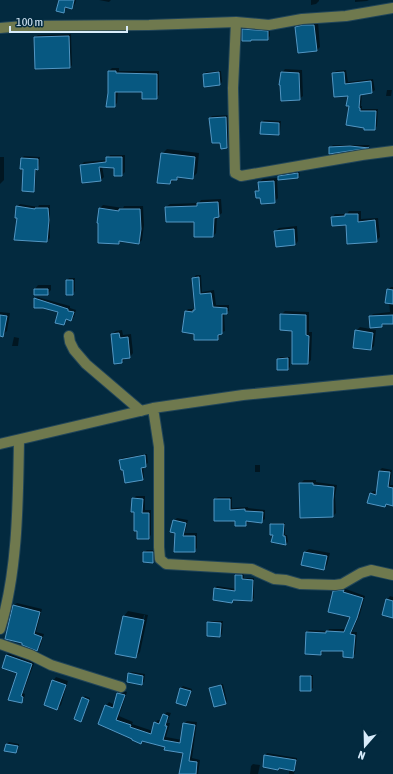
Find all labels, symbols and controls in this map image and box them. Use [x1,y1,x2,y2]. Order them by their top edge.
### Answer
scale bar [10,8,127,34]
text: 100 m [16,15,43,29]
north arrow [345,726,385,766]
text: N [356,749,367,762]

